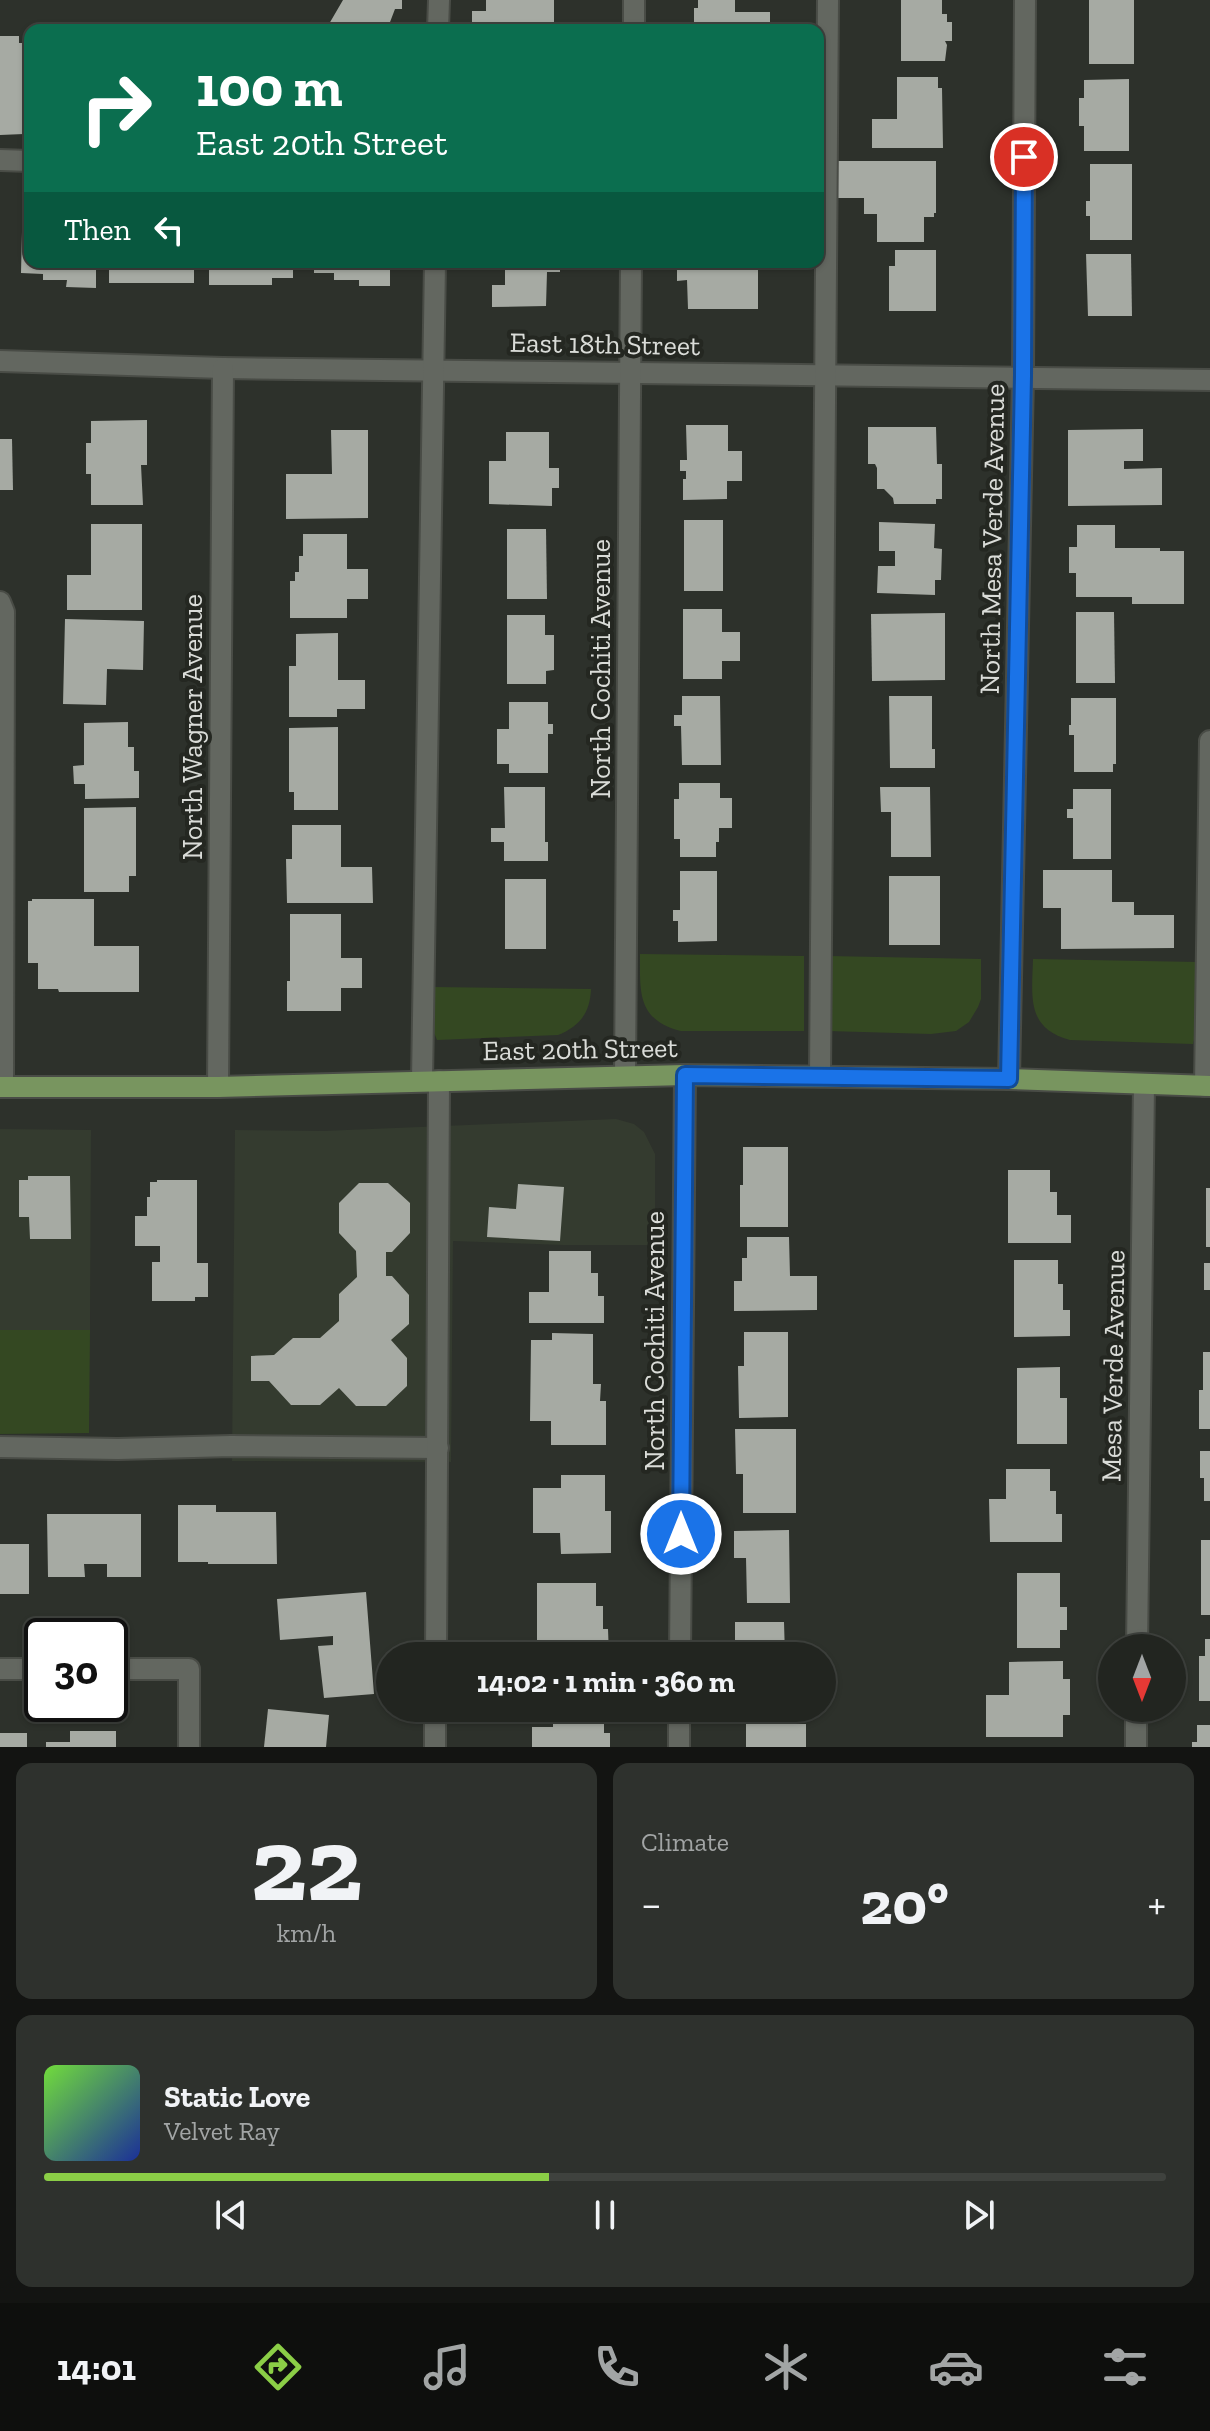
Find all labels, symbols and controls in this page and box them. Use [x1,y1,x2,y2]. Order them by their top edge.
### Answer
text: 100 m [196,53,343,120]
icon: right [64,56,168,160]
text: East 20th Street [196,121,447,164]
pin [990,123,1058,191]
icon: arrive [1002,135,1046,179]
icon: left [147,208,191,252]
text: Then [64,212,131,248]
street label: East 18th Street [509,326,701,362]
street label: North Mesa Verde Avenue [973,383,1011,695]
street label: North Cochiti Avenue [584,539,617,799]
street label: North Wagner Avenue [176,594,209,860]
street label: East 20th Street [482,1031,679,1067]
street label: North Cochiti Avenue [638,1211,671,1471]
street label: Mesa Verde Avenue [1094,1250,1132,1482]
position arrow [639,1492,723,1576]
speed limit sign: 30 [24,1618,128,1722]
north arrow [1098,1634,1186,1722]
map controls [1098,1634,1186,1722]
text: 14:02 · 1 min · 360 m [477,1664,735,1700]
text: 22 [251,1802,362,1927]
text: Climate [641,1826,729,1858]
text: 20° [860,1867,949,1939]
text: − [641,1877,662,1930]
text: + [1147,1877,1166,1930]
text: km/h [277,1917,336,1949]
text: Static Love [164,2079,310,2115]
text: Velvet Ray [164,2115,280,2147]
icon: previous [209,2193,253,2237]
icon: pause [583,2193,627,2237]
icon: next [957,2193,1001,2237]
icon: directions [250,2339,306,2395]
icon: music [419,2339,475,2395]
icon: phone [589,2339,645,2395]
icon: climate [758,2339,814,2395]
icon: car [928,2339,984,2395]
icon: filters [1097,2339,1153,2395]
text: 14:01 [57,2346,136,2389]

